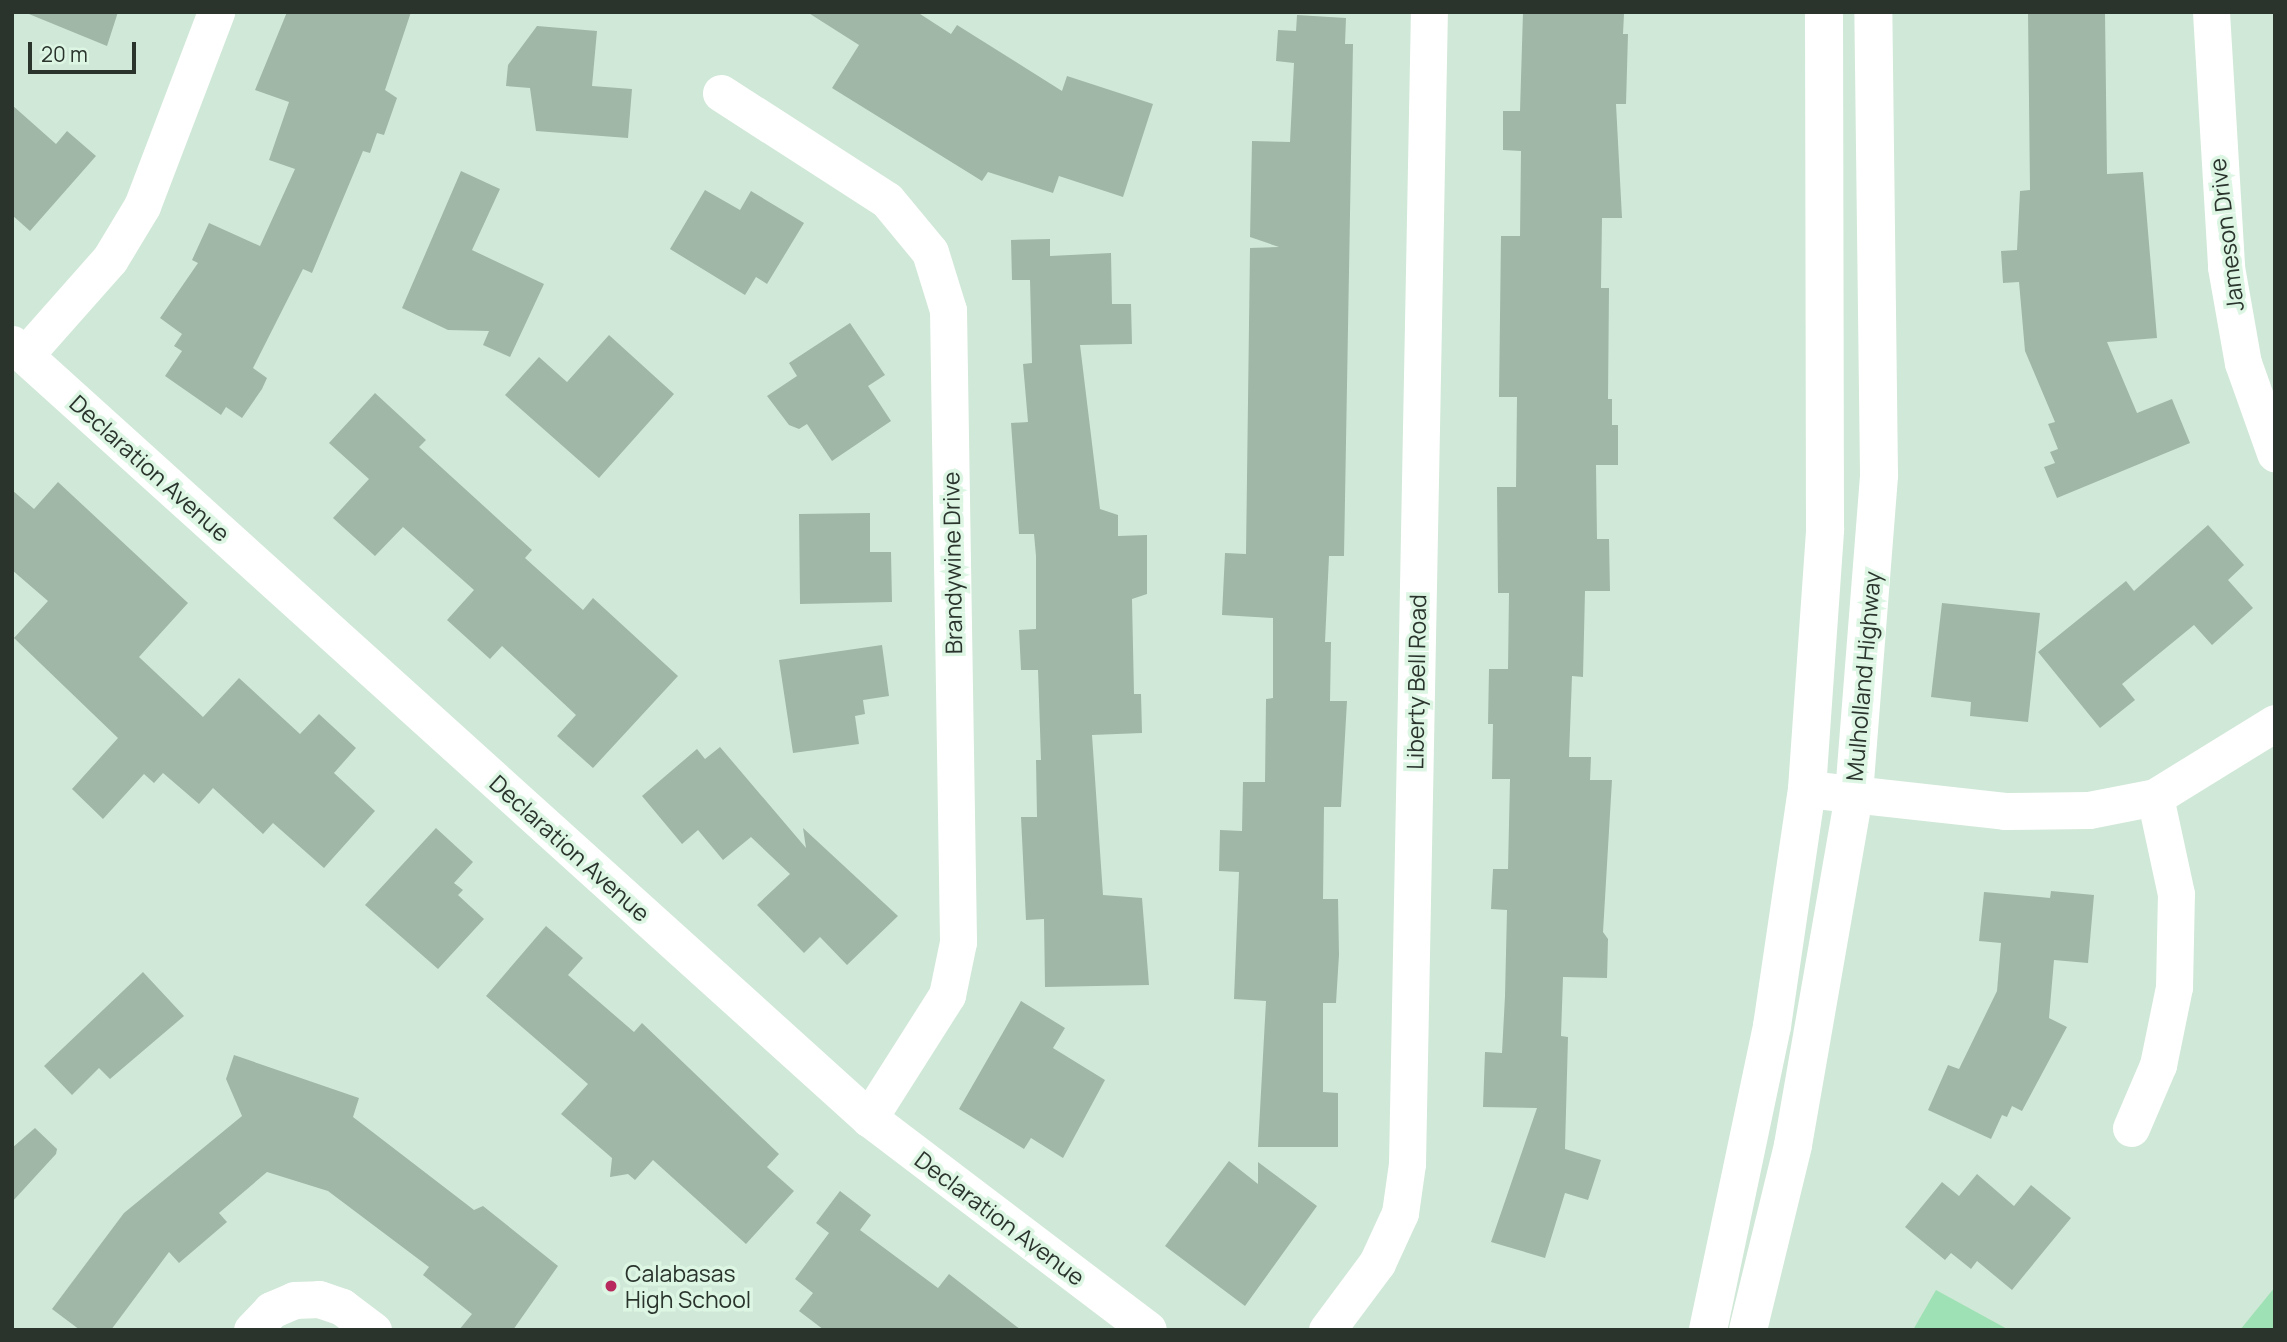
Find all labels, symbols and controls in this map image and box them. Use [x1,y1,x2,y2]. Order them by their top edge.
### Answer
scale bar [32,28,140,72]
text: 20 m [41,40,88,68]
street label: Jameson Drive [2203,157,2249,313]
street label: Declaration Avenue [65,389,235,547]
street label: Brandywine Drive [937,472,967,654]
street label: Mulholland Highway [1840,570,1886,782]
street label: Liberty Bell Road [1401,594,1431,770]
street label: Declaration Avenue [485,769,655,927]
street label: Declaration Avenue [910,1145,1090,1291]
place label: Calabasas High School [625,1259,751,1313]
marker: Calabasas High School [603,1278,619,1294]

